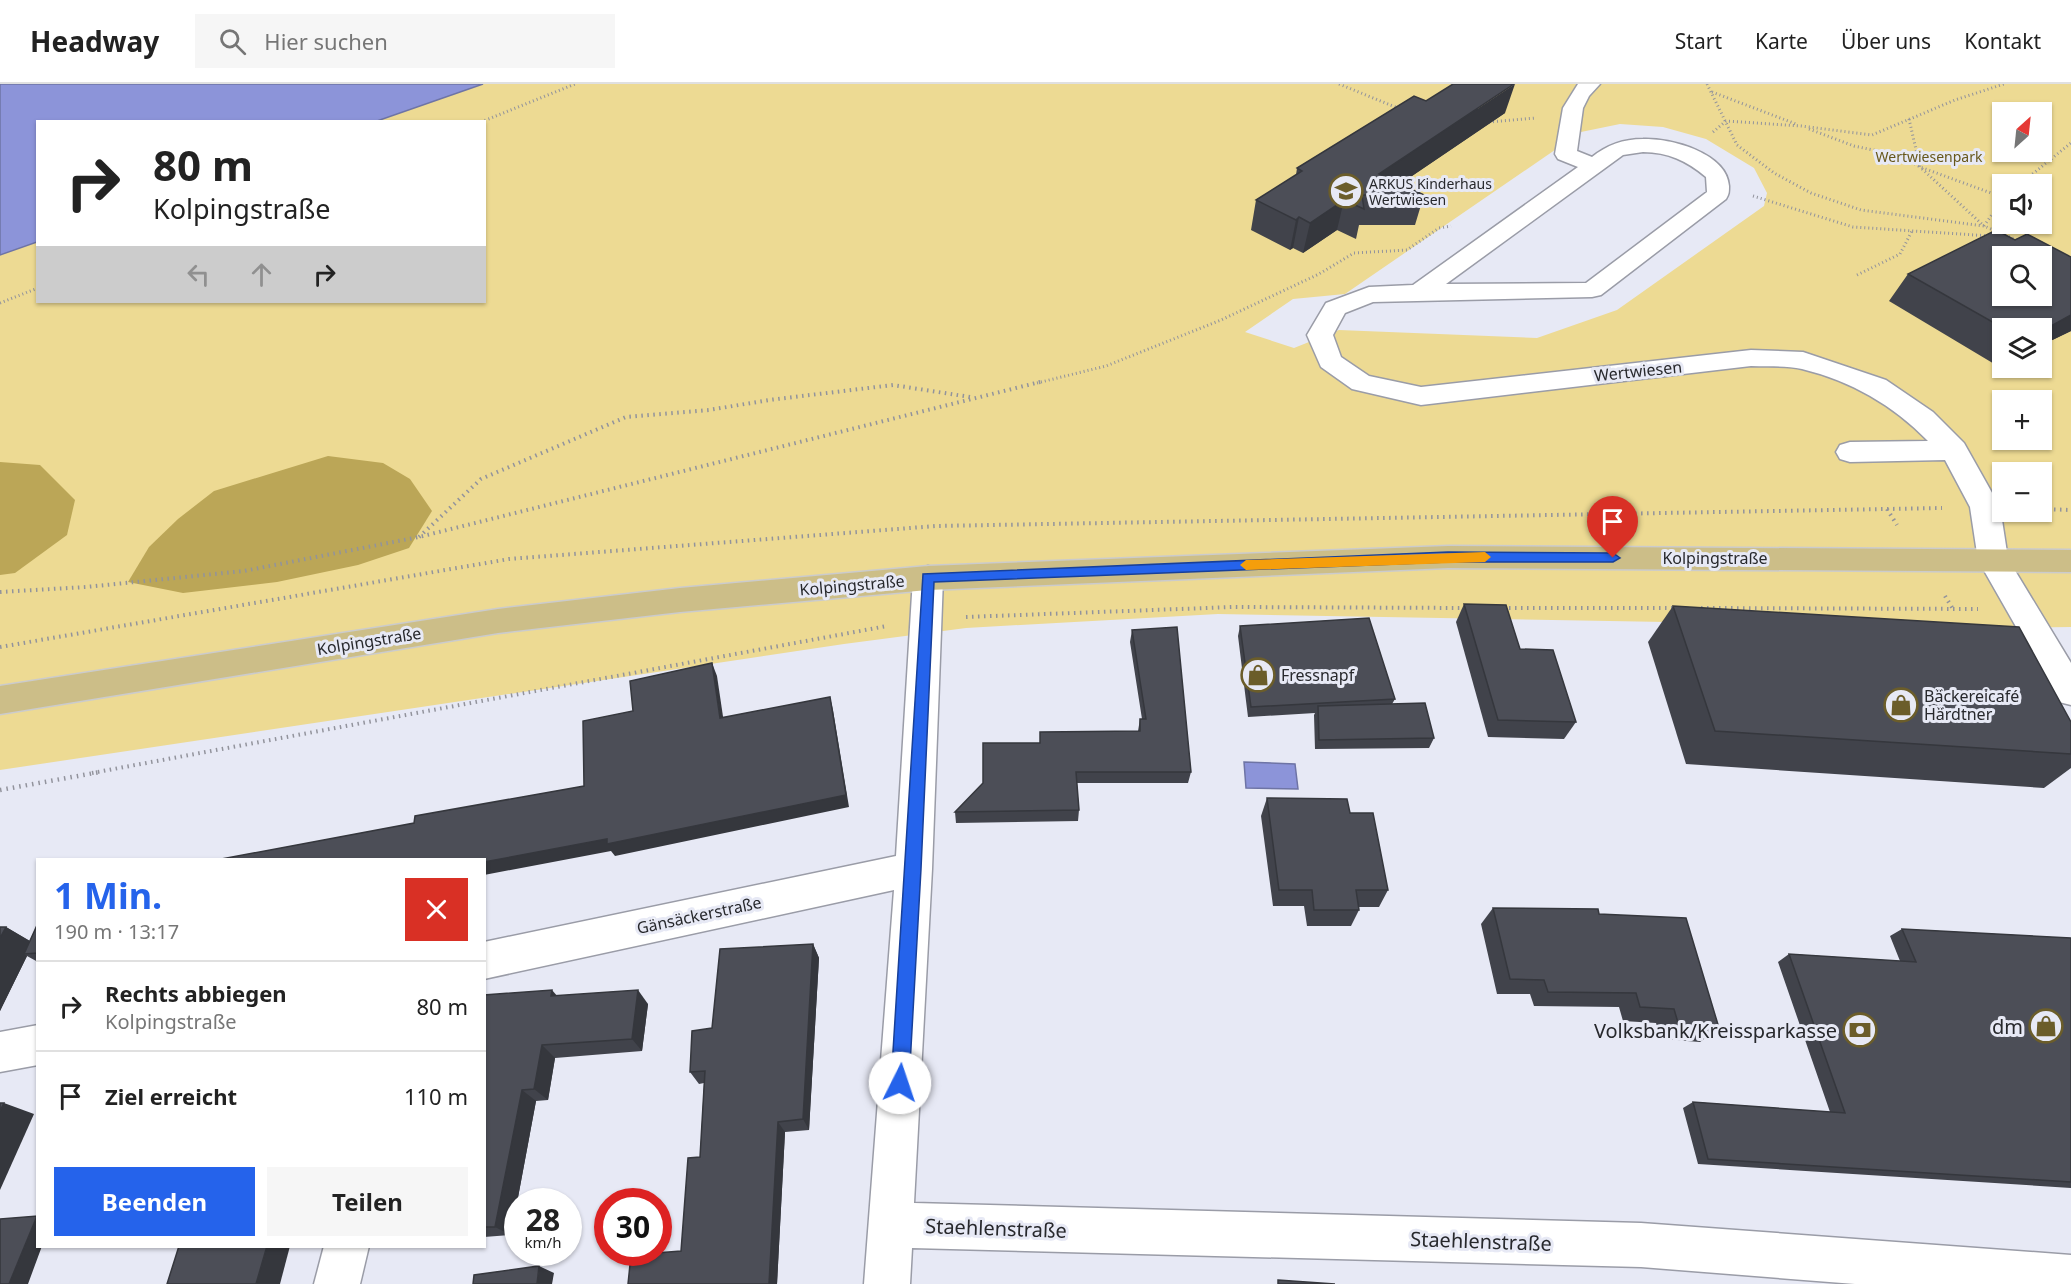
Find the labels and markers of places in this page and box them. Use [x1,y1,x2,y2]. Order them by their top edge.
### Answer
school or university icon: ARKUS Kinderhaus Wertwiesen [1328,173,1364,209]
place label: ARKUS Kinderhaus Wertwiesen [1369,174,1492,209]
pin [1587,496,1638,558]
shop icon: Fressnapf [1240,657,1276,693]
place label: Fressnapf [1281,664,1356,686]
place label: Bäckereicafé Härdtner [1924,685,2019,725]
shop icon: Bäckereicafé Härdtner [1883,687,1919,723]
shop icon: dm [2028,1008,2064,1044]
bank icon: Volksbank/Kreissparkasse [1842,1012,1878,1048]
place label: dm [1992,1013,2023,1040]
place label: Volksbank/Kreissparkasse [1594,1017,1837,1044]

